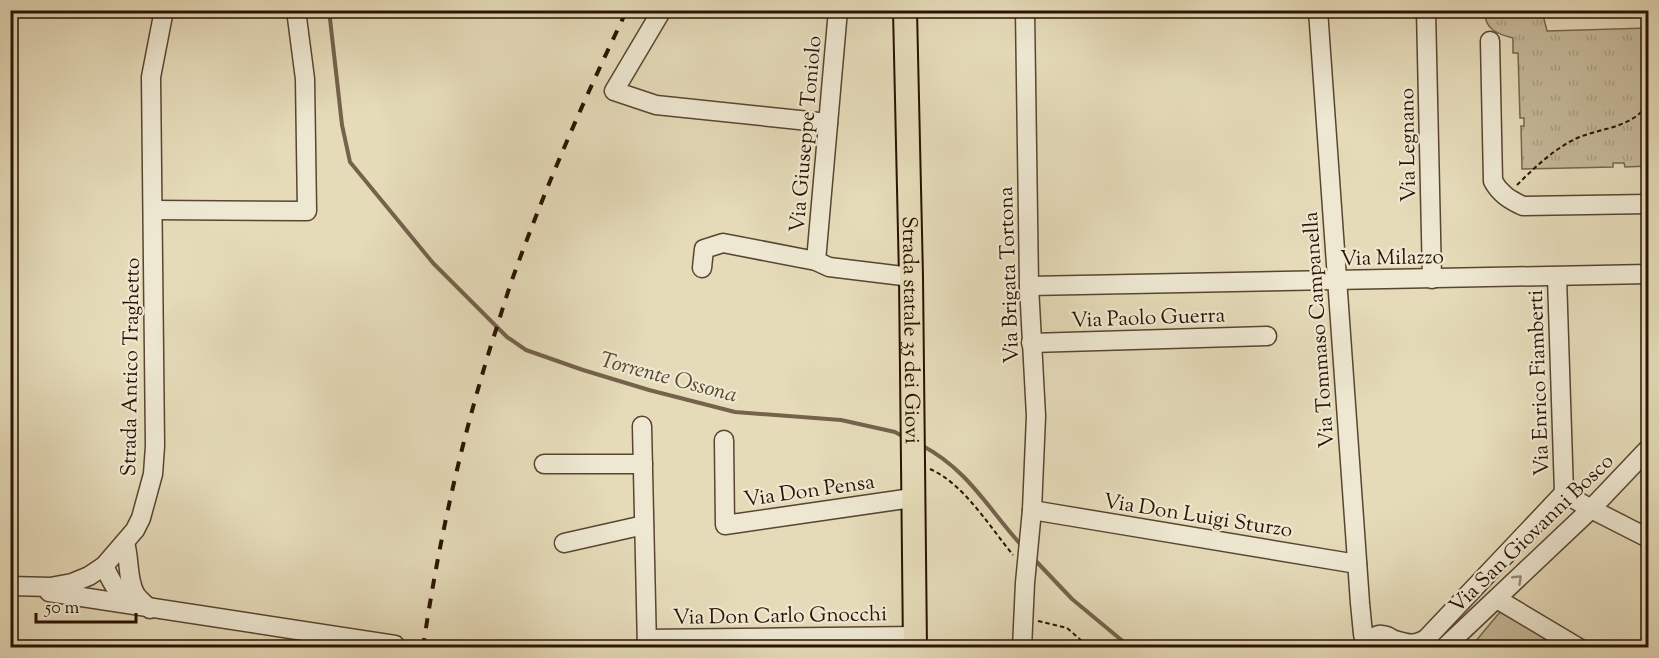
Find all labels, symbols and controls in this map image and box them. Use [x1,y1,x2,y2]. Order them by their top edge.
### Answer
street label: Via Giuseppe Toniolo [783,35,831,234]
street label: Via Legnano [1393,88,1425,202]
street label: Via Brigata Tortona [992,186,1028,364]
street label: Via Tommaso Campanella [1297,210,1343,449]
street label: Strada statale 35 dei Giovi [893,216,926,444]
street label: Via Milazzo [1340,243,1444,275]
street label: Strada Antico Traghetto [115,257,149,477]
street label: Via Enrico Fiamberti [1522,289,1558,477]
street label: Via Paolo Guerra [1070,301,1226,337]
water label: Torrente Ossona [596,345,740,413]
street label: Via San Giovanni Bosco [1443,448,1621,621]
street label: Via Don Pensa [742,468,877,516]
street label: Via Don Luigi Sturzo [1101,487,1294,547]
one-way arrow [1510,576,1521,587]
scale bar [36,586,136,624]
text: 50 m [44,596,80,622]
street label: Via Don Carlo Gnocchi [673,600,887,634]

